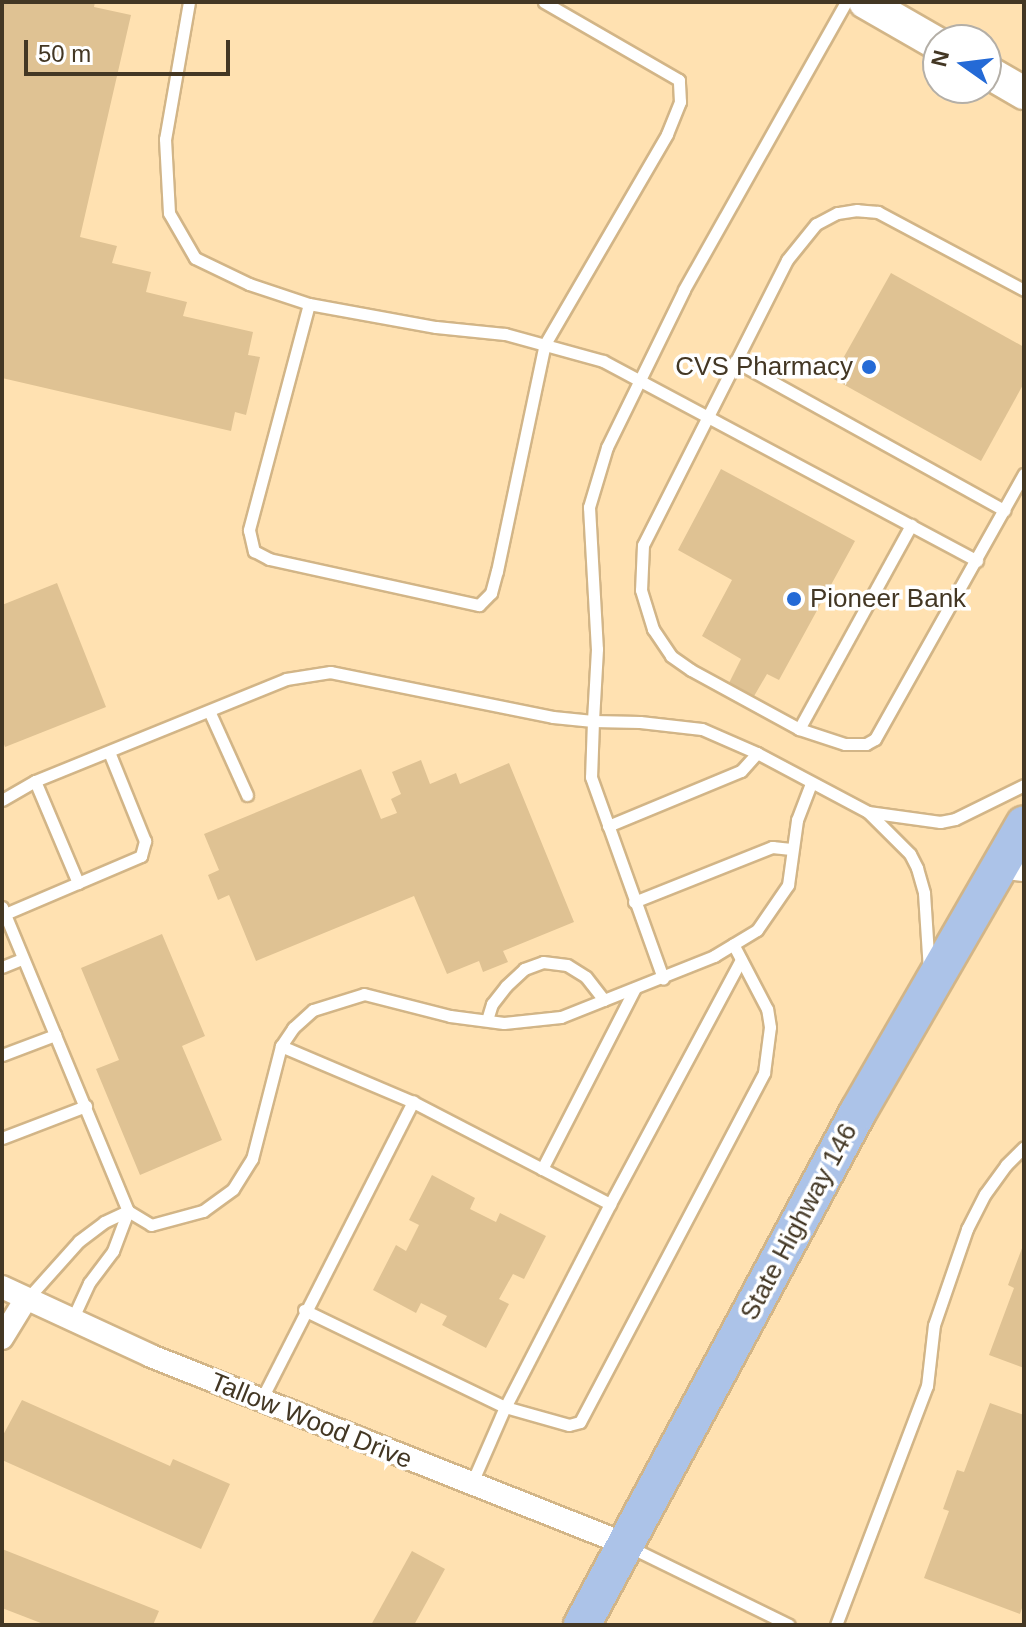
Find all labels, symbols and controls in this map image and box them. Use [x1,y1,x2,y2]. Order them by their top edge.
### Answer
scale bar [28,24,234,74]
north arrow [922,24,1002,104]
text: 50 m [38,40,91,67]
text: N [926,48,954,69]
place label: CVS Pharmacy [675,351,853,383]
marker: CVS Pharmacy [860,358,878,376]
place label: Pioneer Bank [810,583,966,615]
marker: Pioneer Bank [785,590,803,608]
street label: State Highway 146 [734,1118,864,1326]
street label: Tallow Wood Drive [206,1366,416,1476]

